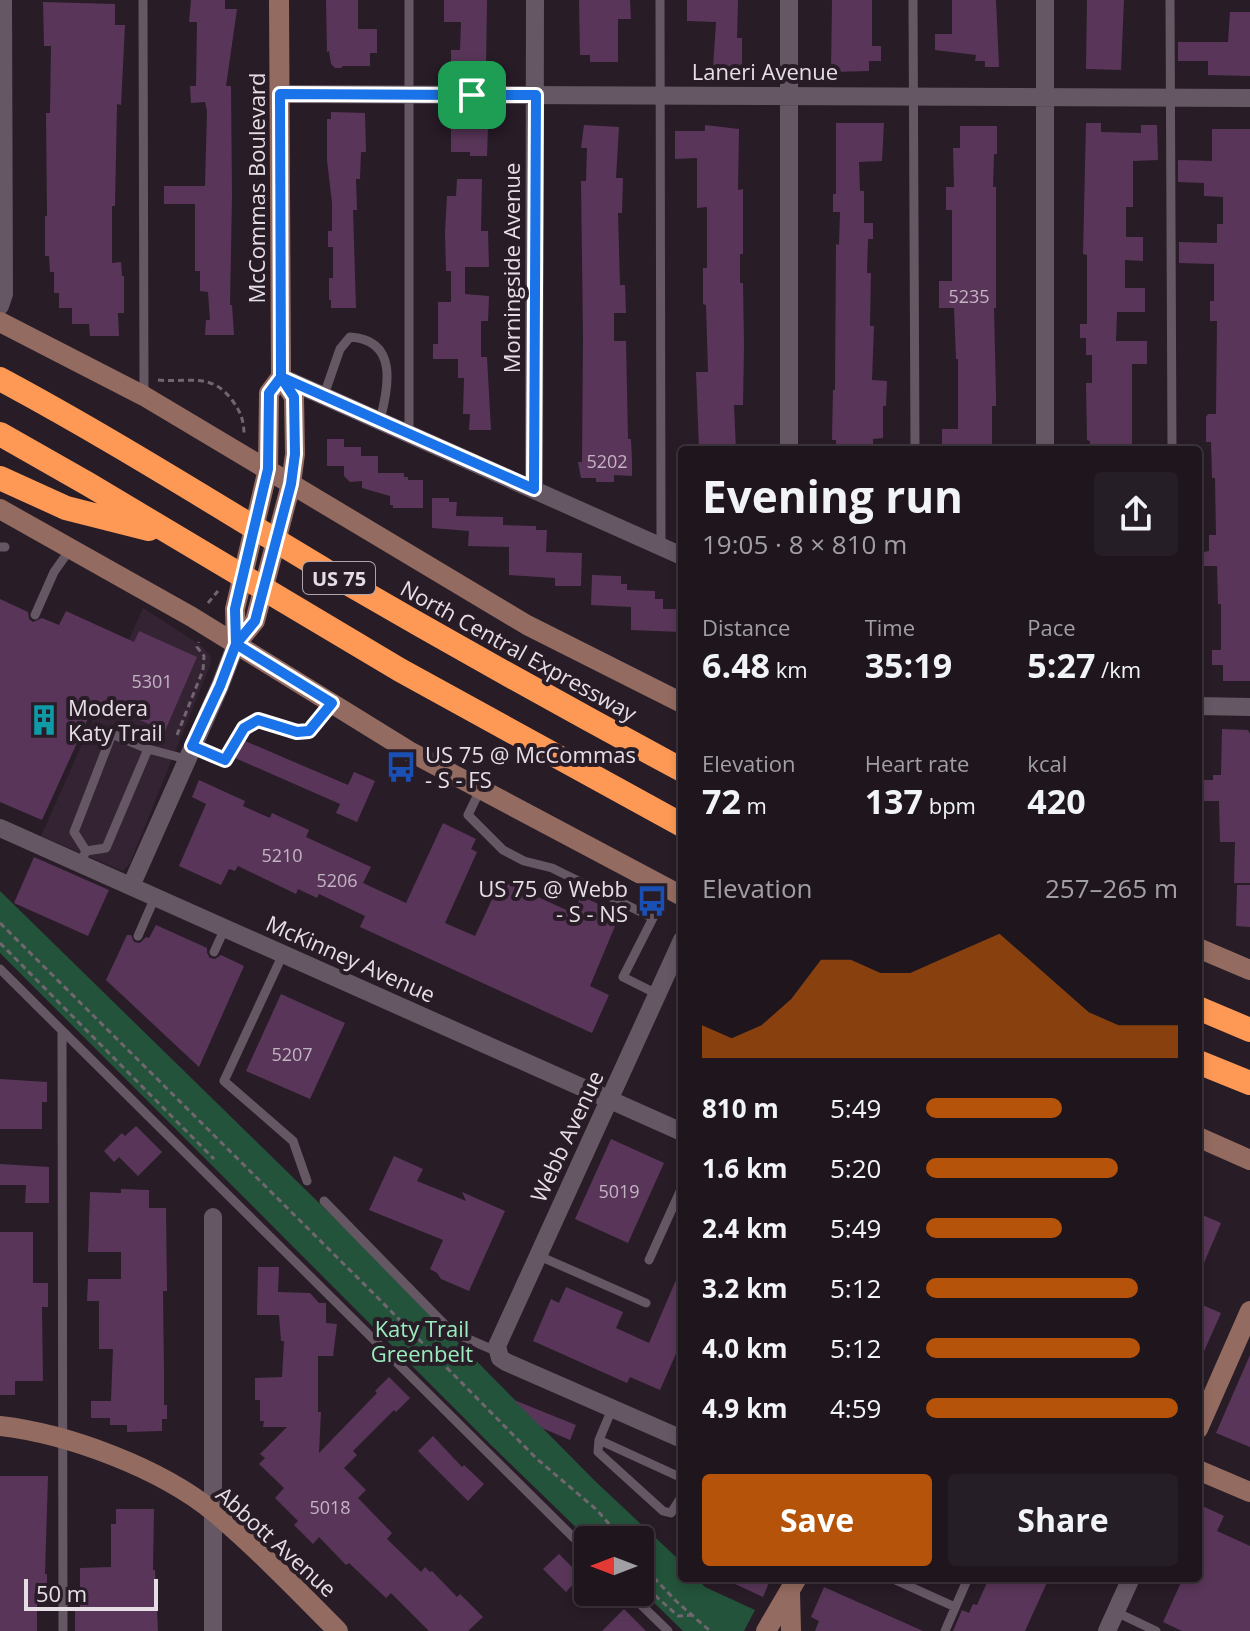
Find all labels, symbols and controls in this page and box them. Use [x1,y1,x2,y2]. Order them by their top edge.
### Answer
street label: Laneri Avenue [692,56,838,86]
pin [438,61,506,129]
street label: McCommas Boulevard [241,72,271,304]
icon: arrive [450,73,494,117]
street label: Morningside Avenue [496,163,526,373]
house number: 5235 [948,284,990,308]
house number: 5202 [586,449,628,473]
text: Evening run [702,466,963,526]
button: share [1094,472,1178,556]
text: 19:05 · 8 × 810 m [702,526,907,562]
road number: US 75 [303,562,375,594]
street label: North Central Expressway [396,572,643,728]
text: Distance [702,612,790,642]
text: Time [865,612,915,642]
text: Pace [1027,612,1076,642]
text: 6.48 [702,642,770,688]
text: 35:19 [865,642,952,688]
text: 5:27 [1027,642,1095,688]
text: km [770,654,808,684]
text: /km [1095,654,1141,684]
house number: 5301 [131,669,173,693]
place label: Modera Katy Trail [68,692,163,747]
building icon: Modera Katy Trail [27,703,61,737]
place label: US 75 @ McCommas - S - FS [425,739,636,794]
text: Elevation [702,748,795,778]
text: Heart rate [865,748,969,778]
text: kcal [1027,748,1067,778]
bus stop icon: US 75 @ McCommas - S - FS [384,750,418,784]
text: 72 [702,778,741,824]
text: 137 [865,778,923,824]
text: 420 [1027,778,1086,824]
text: m [741,790,767,820]
text: bpm [923,790,976,820]
house number: 5210 [261,843,303,867]
house number: 5206 [316,868,358,892]
text: Elevation [702,870,812,906]
text: 257–265 m [1045,870,1178,906]
place label: US 75 @ Webb - S - NS [478,873,628,928]
bus stop icon: US 75 @ Webb - S - NS [635,884,669,918]
street label: McKinney Avenue [262,907,440,1009]
house number: 5207 [271,1042,313,1066]
street label: Webb Avenue [522,1065,610,1207]
text: 810 m [702,1090,779,1126]
text: 5:49 [830,1090,881,1126]
text: 1.6 km [702,1150,788,1186]
text: 5:20 [830,1150,881,1186]
house number: 5019 [598,1179,640,1203]
text: 2.4 km [702,1210,788,1246]
text: 5:49 [830,1210,881,1246]
text: 3.2 km [702,1270,788,1306]
text: 5:12 [830,1270,881,1306]
park label: Katy Trail Greenbelt [371,1313,473,1368]
text: 4.0 km [702,1330,788,1366]
text: 5:12 [830,1330,881,1366]
text: 4.9 km [702,1390,788,1426]
text: 4:59 [830,1390,881,1426]
button: Save [702,1474,932,1566]
button: Share [948,1474,1178,1566]
street label: Abbott Avenue [210,1479,344,1603]
house number: 5018 [309,1495,351,1519]
north arrow [574,1526,654,1606]
map controls [574,1526,654,1606]
scale bar [24,1575,158,1611]
text: 50 m [36,1578,87,1608]

